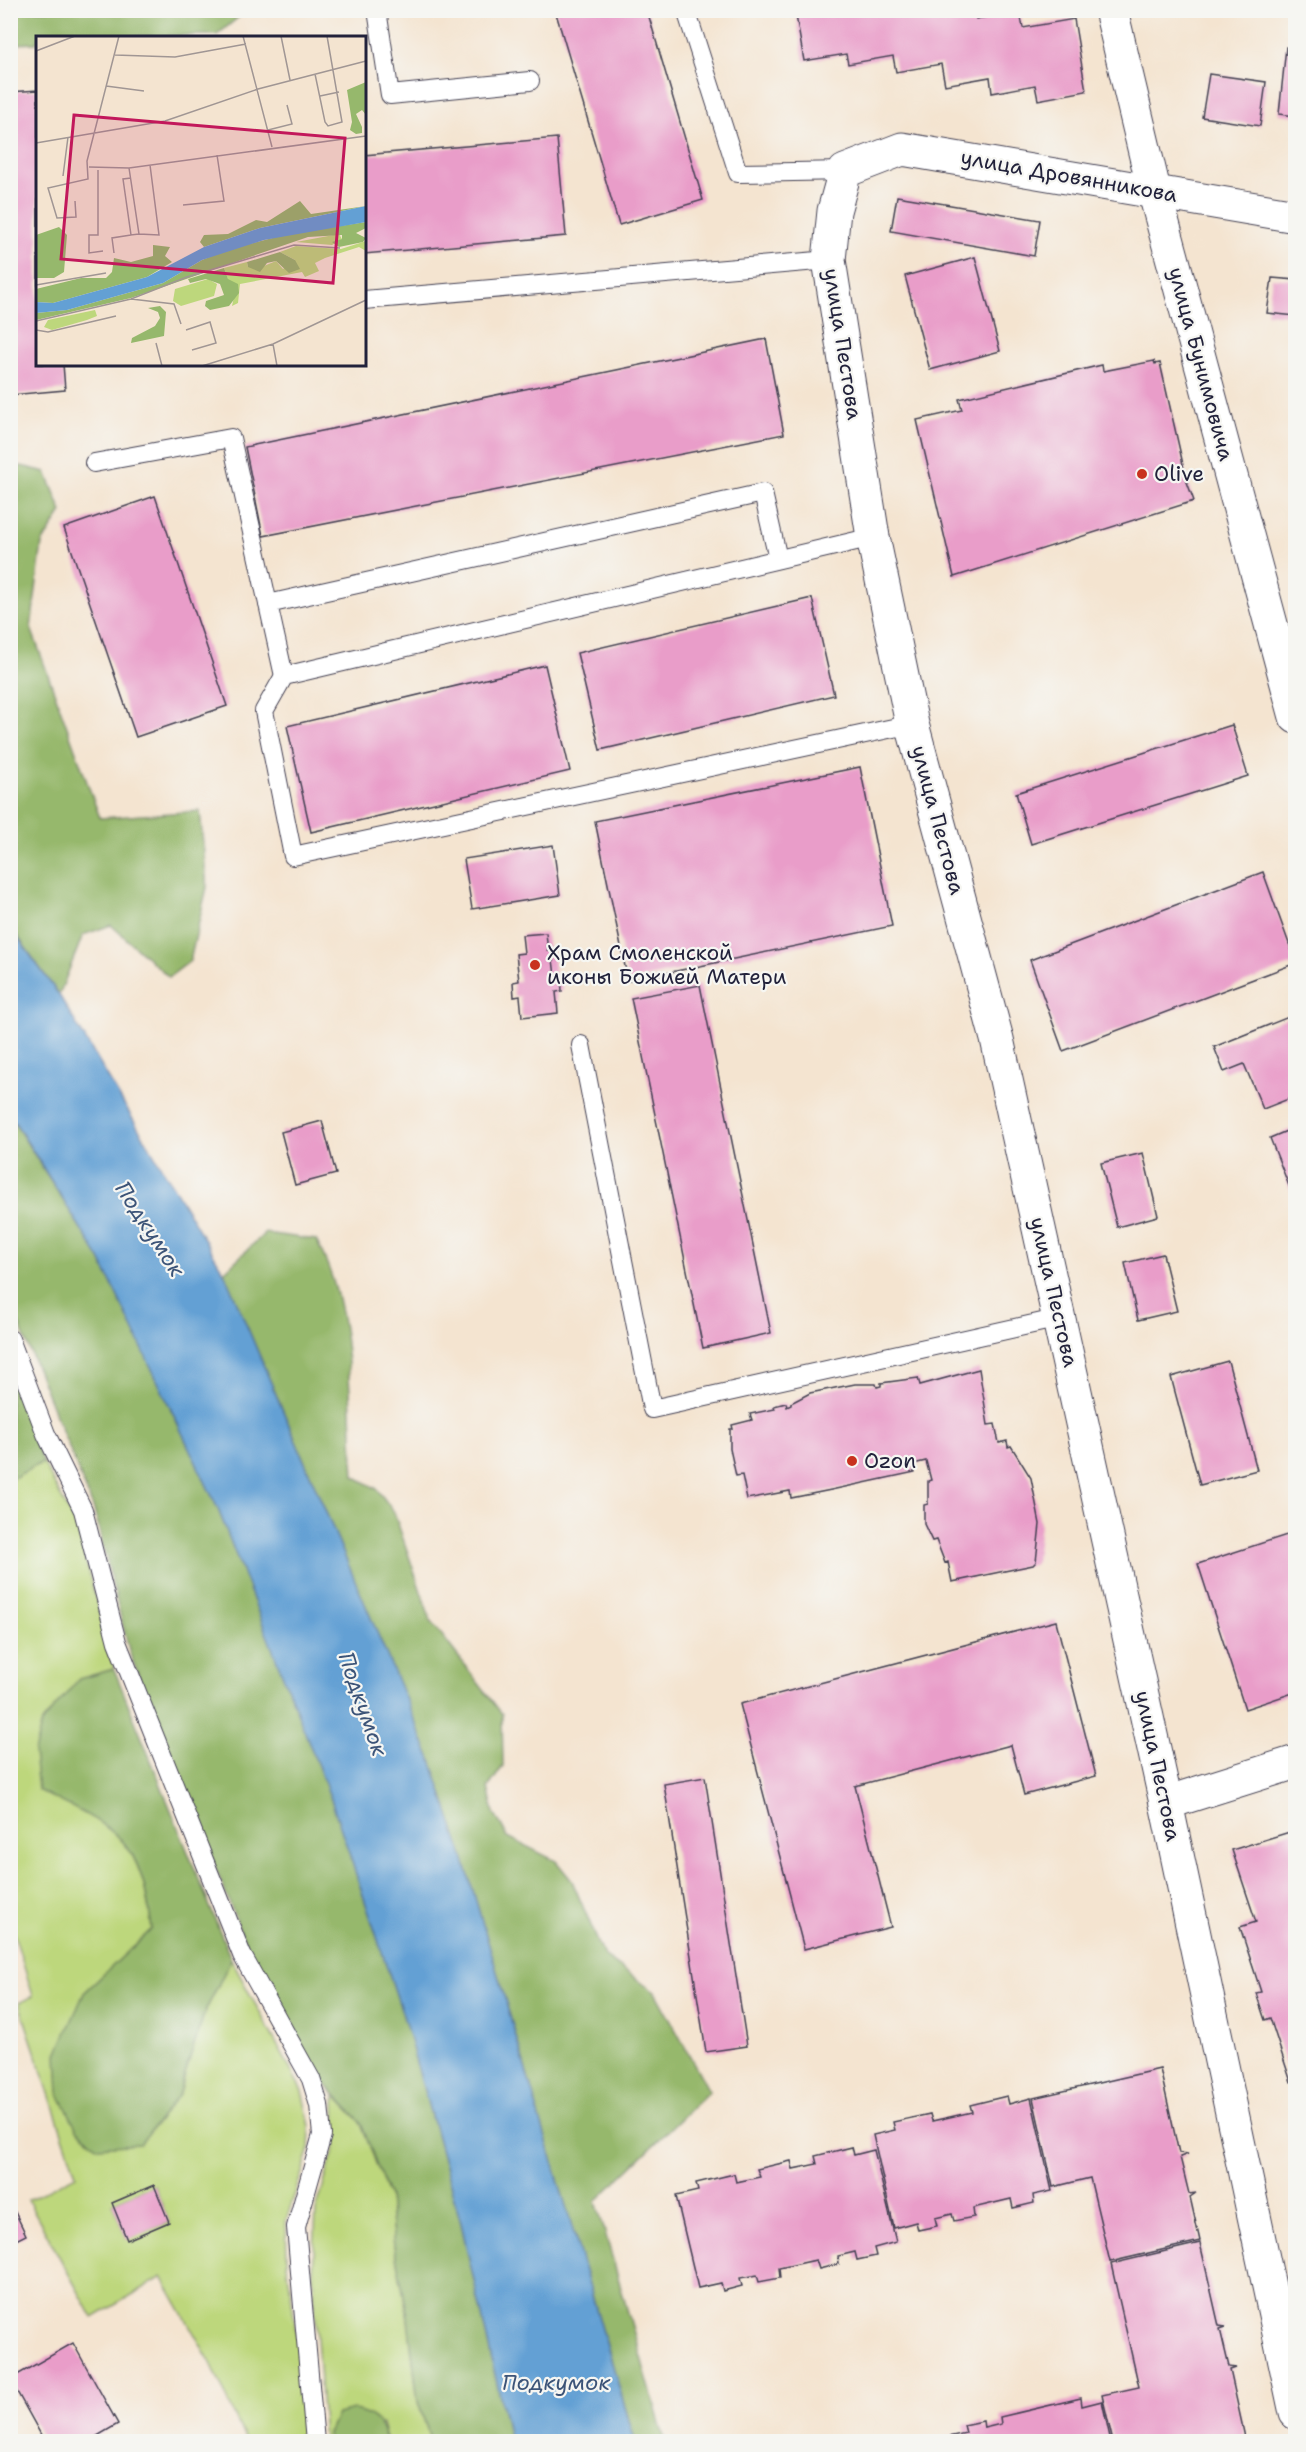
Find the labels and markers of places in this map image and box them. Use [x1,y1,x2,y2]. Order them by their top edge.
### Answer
place label: Olive [1154,460,1204,488]
marker: Olive [1135,467,1149,481]
place label: Храм Смоленской иконы Божией Матери [547,939,787,991]
marker: Храм Смоленской иконы Божией Матери [528,958,542,972]
place label: Ozon [864,1447,916,1475]
marker: Ozon [845,1454,859,1468]

